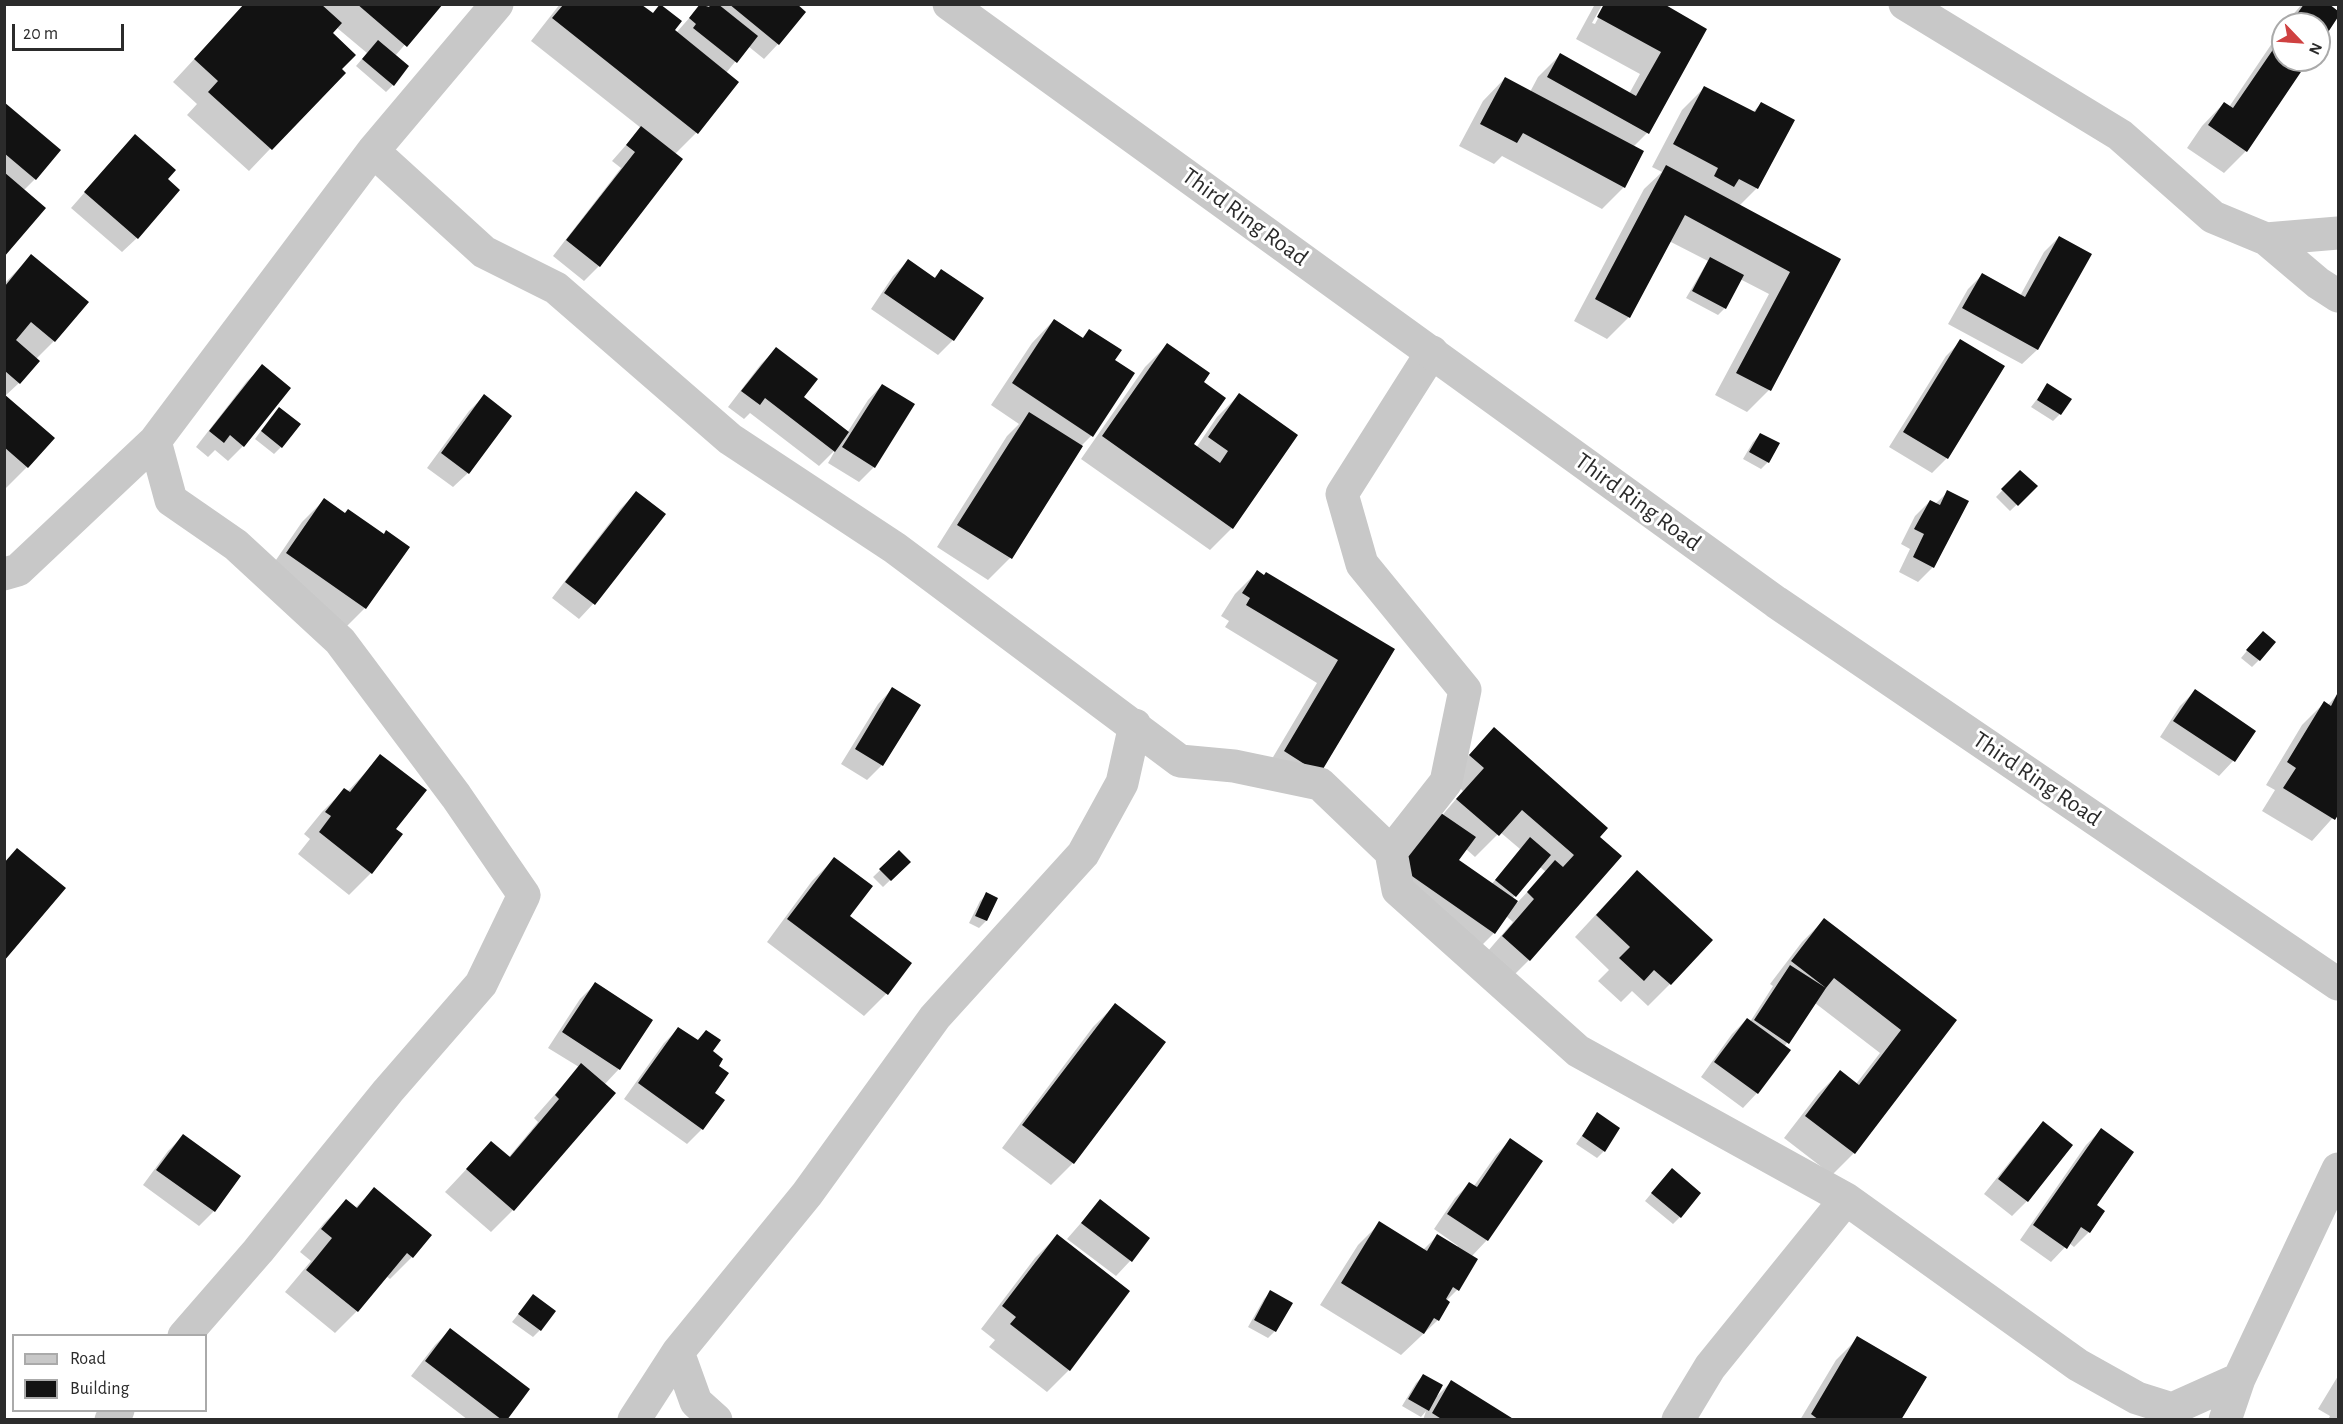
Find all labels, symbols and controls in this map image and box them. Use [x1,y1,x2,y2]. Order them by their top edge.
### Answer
scale bar [15,12,128,50]
north arrow [2271,12,2331,72]
text: 20 m [23,25,58,43]
text: N [2306,40,2325,57]
street label: Third Ring Road [1176,162,1314,272]
street label: Third Ring Road [1569,447,1707,557]
street label: Third Ring Road [1967,725,2107,833]
legend [12,1334,207,1412]
text: Road [70,1350,106,1368]
text: Building [70,1380,129,1398]

